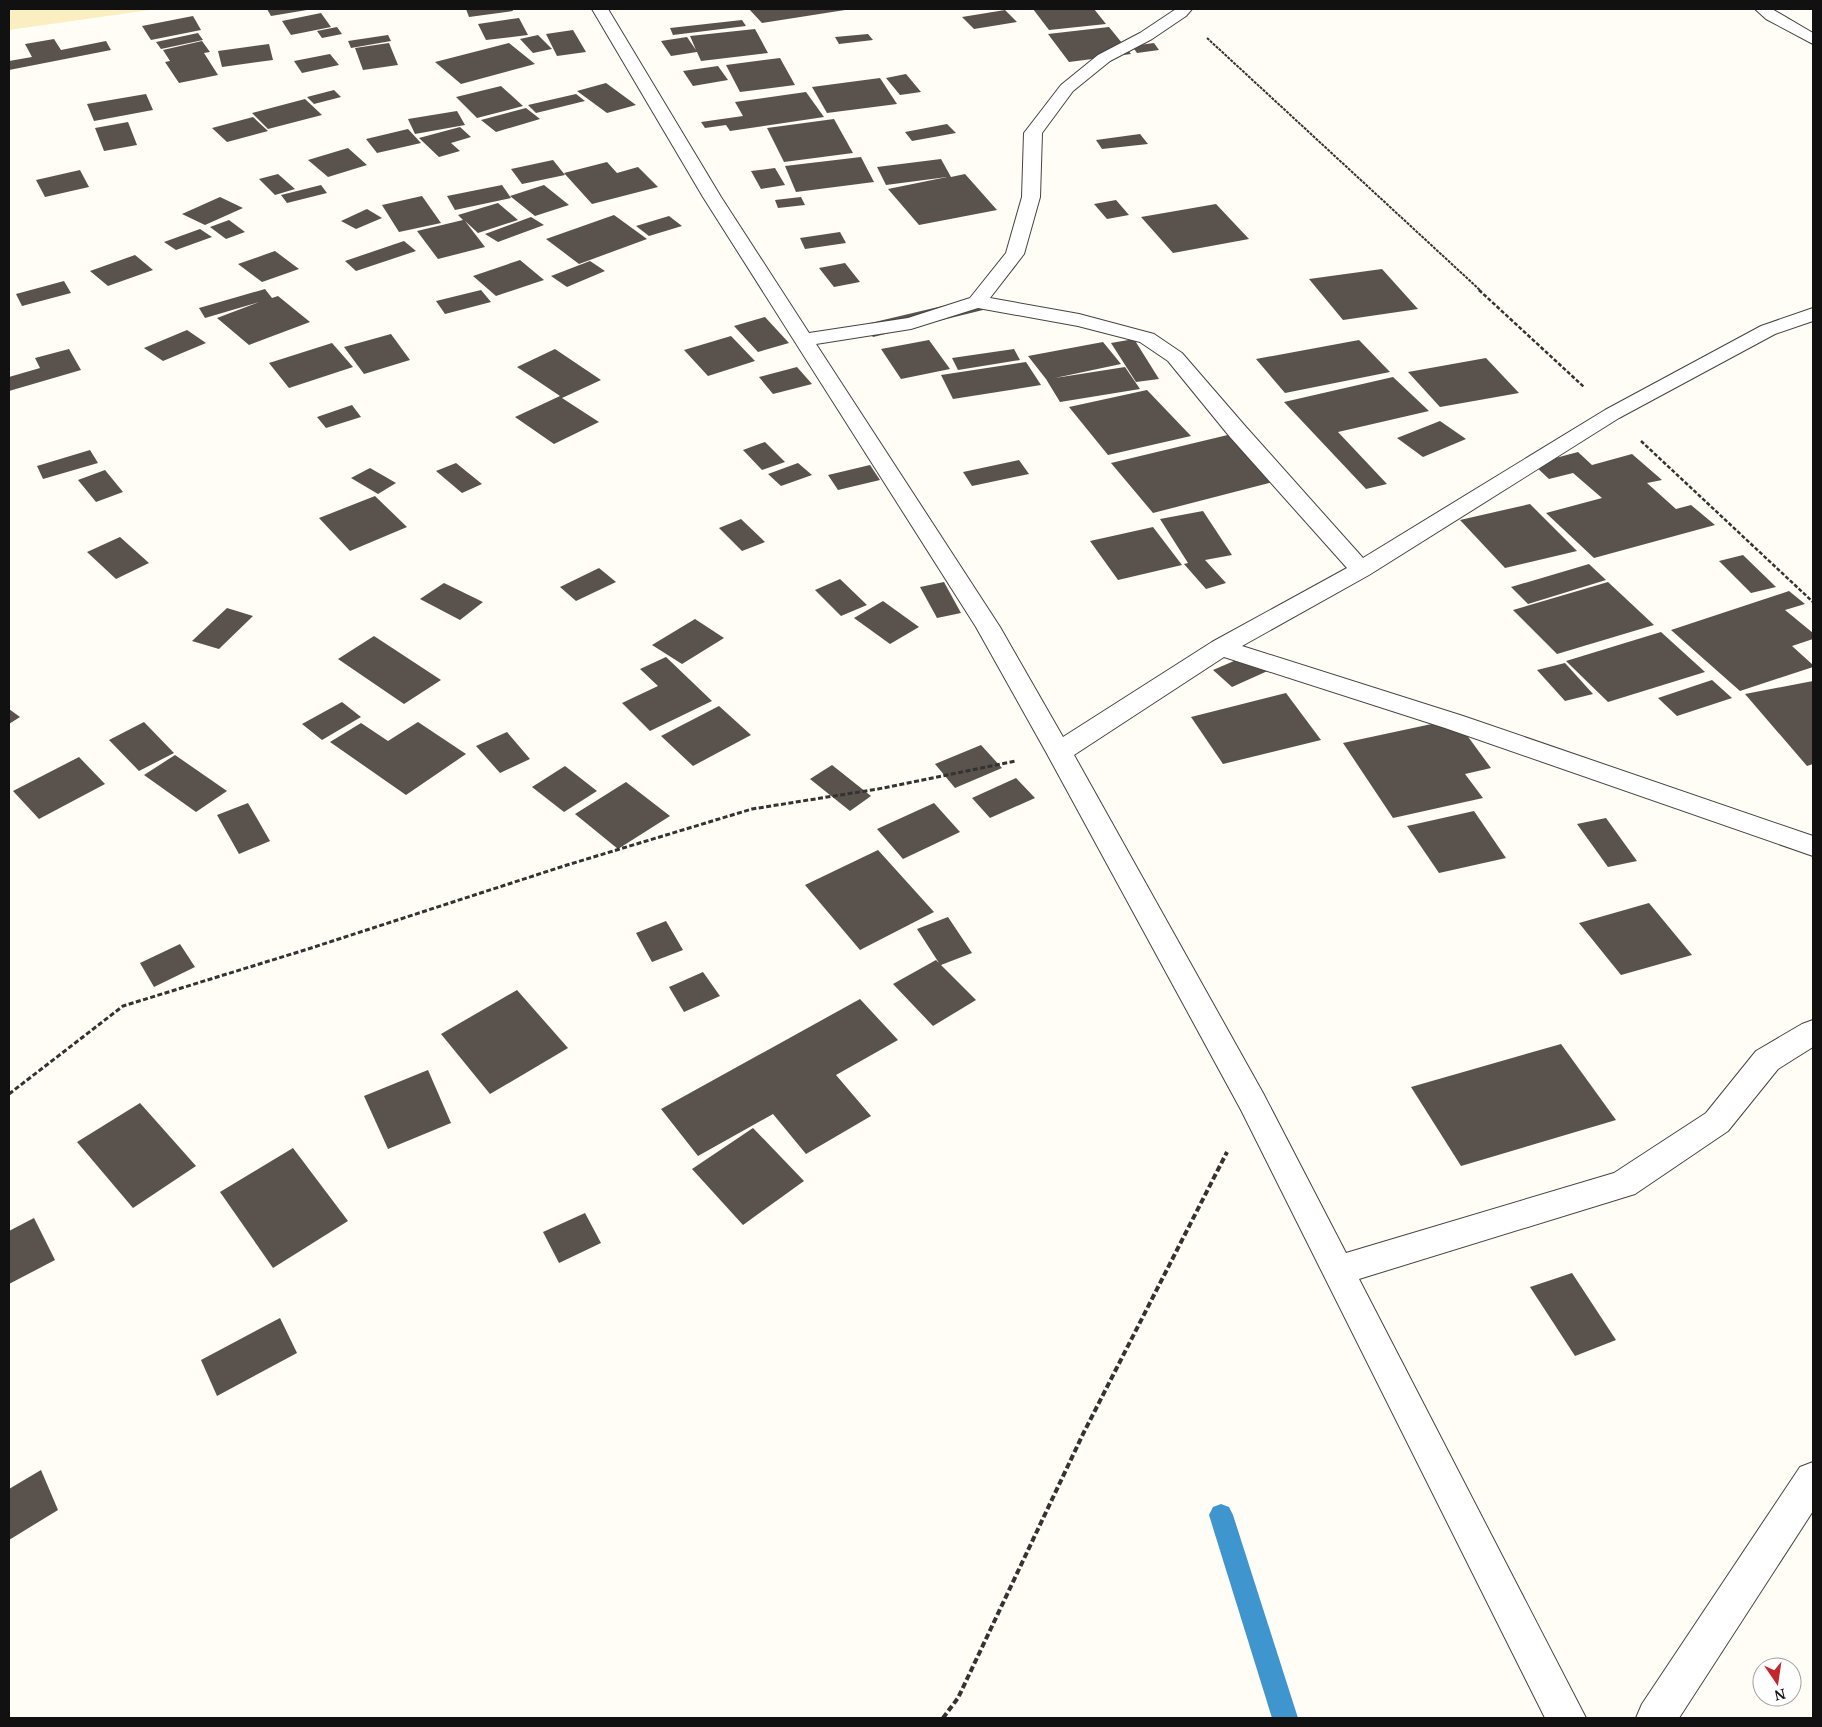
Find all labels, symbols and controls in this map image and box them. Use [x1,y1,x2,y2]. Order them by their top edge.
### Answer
north arrow [1752,1657,1802,1707]
text: N [1773,1685,1788,1706]

